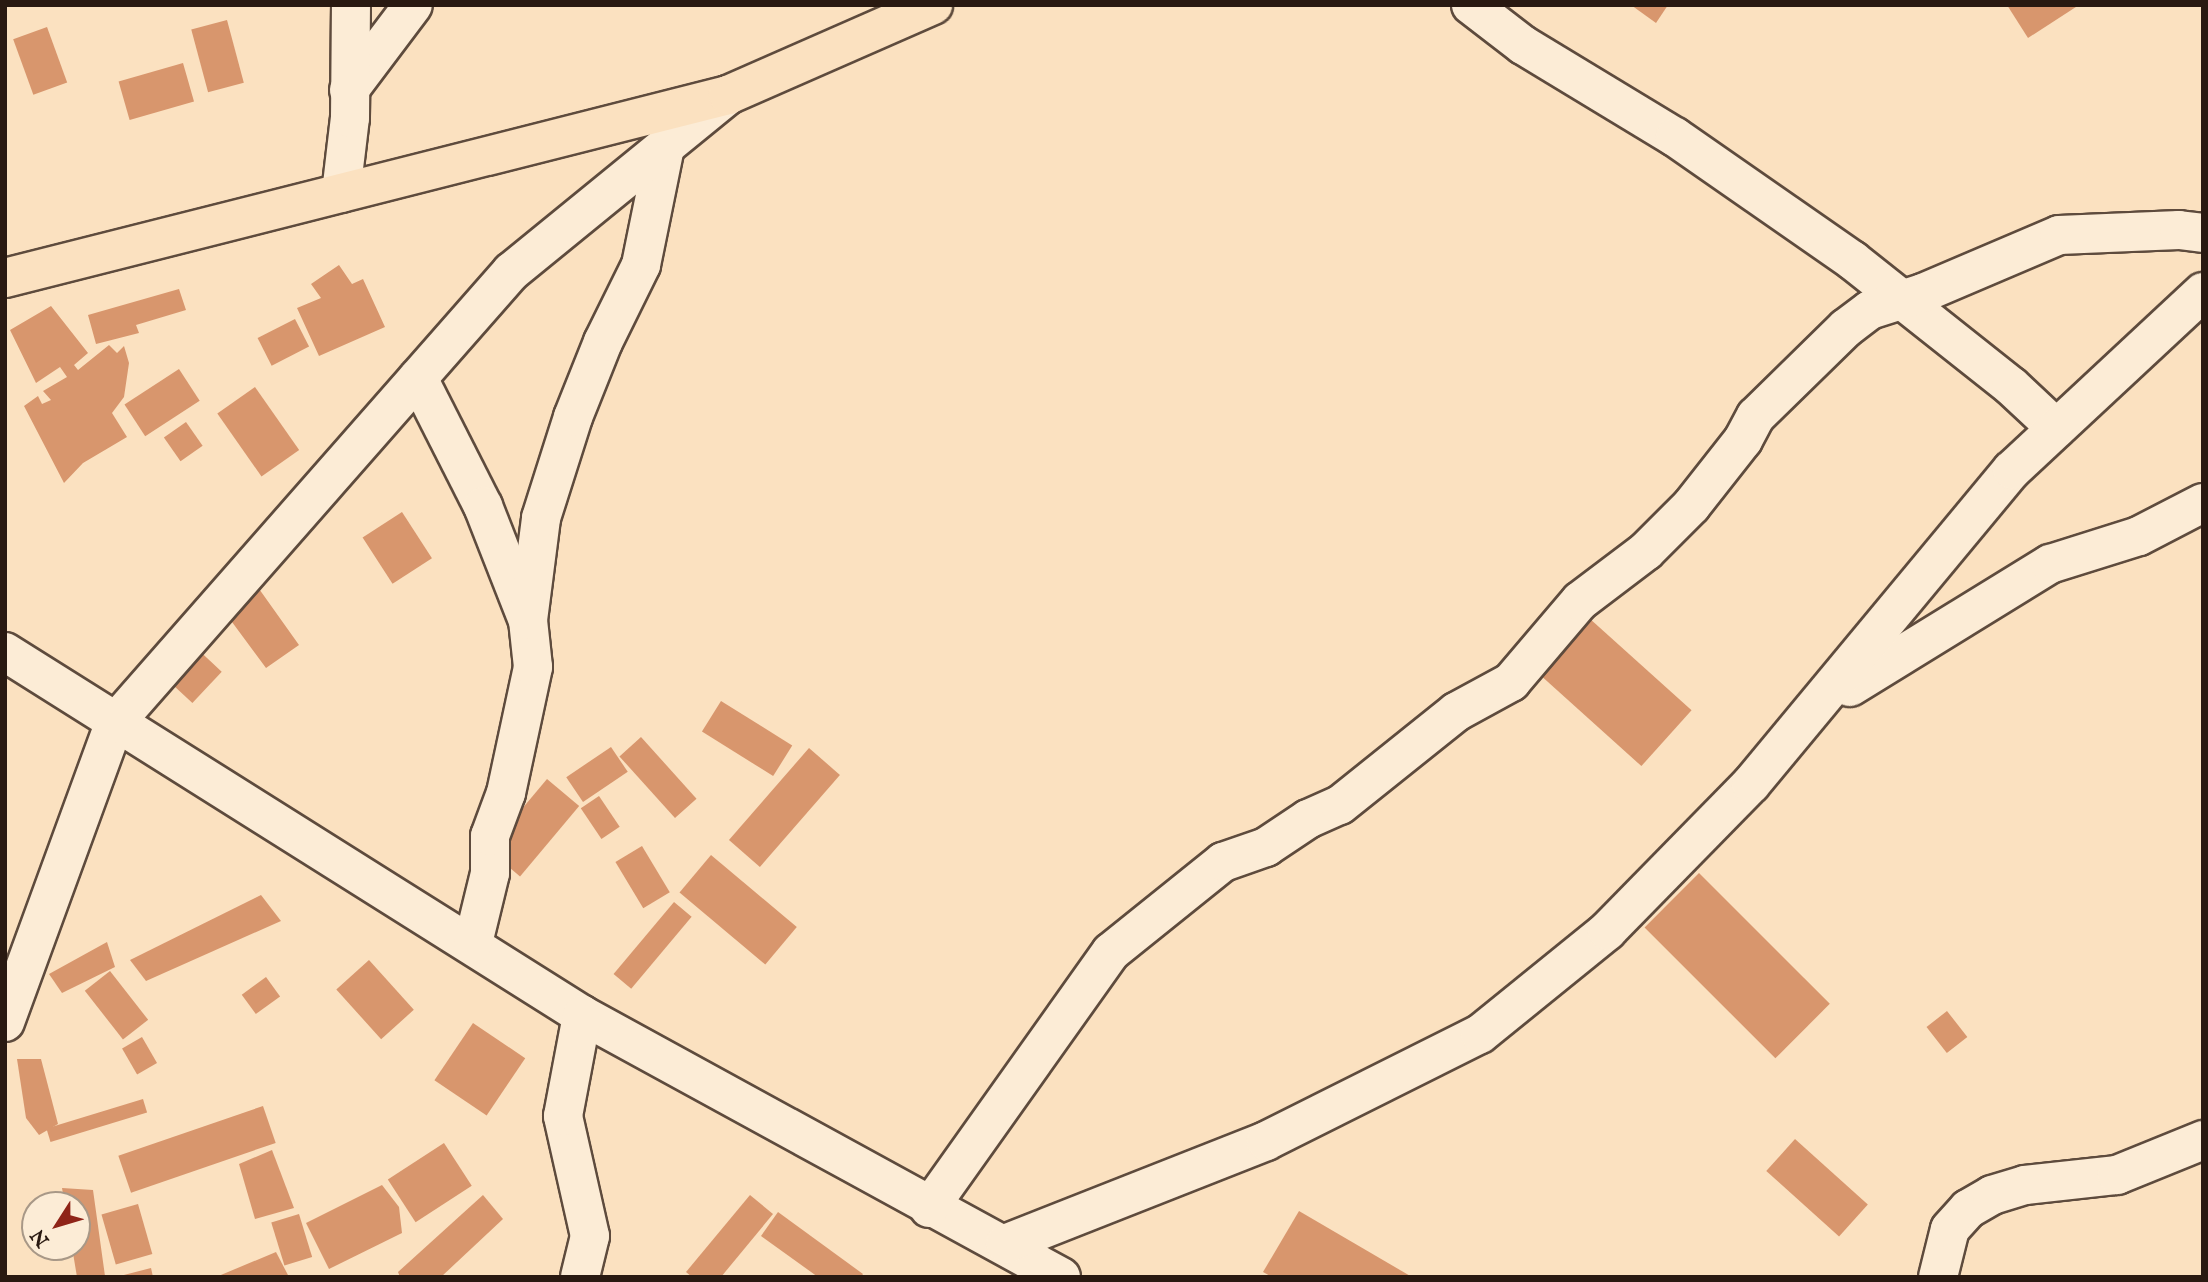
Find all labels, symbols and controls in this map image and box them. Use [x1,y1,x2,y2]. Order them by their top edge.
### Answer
north arrow [21,1191,91,1261]
text: N [26,1224,55,1251]

